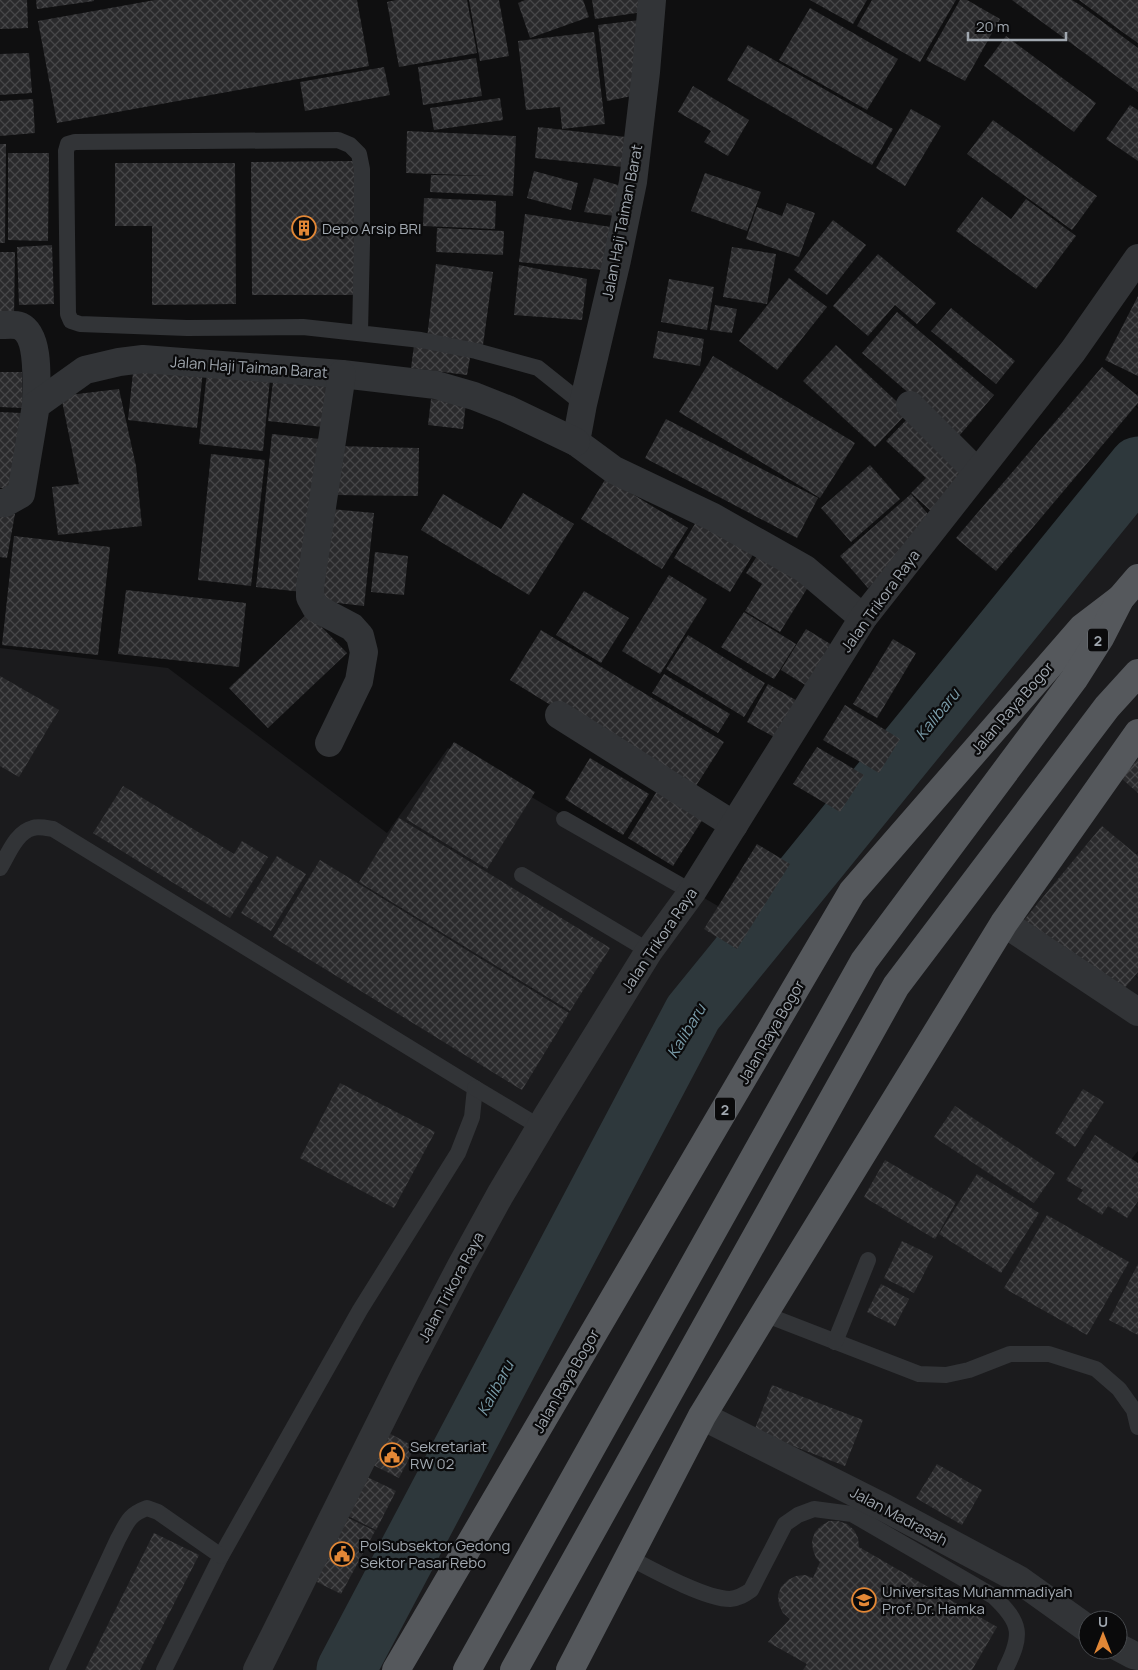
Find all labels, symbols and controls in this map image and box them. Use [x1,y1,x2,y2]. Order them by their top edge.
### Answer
scale bar [968,10,1066,42]
text: 20 m [976,16,1009,37]
street label: Jalan Haji Taiman Barat [597,143,647,301]
building icon: Depo Arsip BRI [291,215,317,241]
place label: Depo Arsip BRI [322,218,421,239]
street label: Jalan Haji Taiman Barat [170,351,328,383]
street label: Jalan Trikora Raya [836,545,924,657]
road number: 2 [1088,628,1108,652]
street label: Jalan Raya Bogor [966,657,1059,759]
water label: Kalibaru [910,683,965,744]
street label: Jalan Trikora Raya [616,884,702,996]
street label: Jalan Raya Bogor [733,976,810,1088]
water label: Kalibaru [661,999,712,1062]
road number: 2 [715,1098,735,1120]
street label: Jalan Trikora Raya [413,1228,489,1346]
street label: Jalan Raya Bogor [528,1325,605,1437]
water label: Kalibaru [471,1355,519,1419]
place label: Sekretariat RW 02 [410,1436,487,1474]
public building icon: Sekretariat RW 02 [379,1442,405,1468]
street label: Jalan Madrasah [847,1482,951,1551]
place label: PolSubsektor Gedong Sektor Pasar Rebo [360,1535,510,1573]
public building icon: PolSubsektor Gedong Sektor Pasar Rebo [329,1541,355,1567]
place label: Universitas Muhammadiyah Prof. Dr. Hamka [882,1581,1073,1619]
school or university icon: Universitas Muhammadiyah Prof. Dr. Hamka [851,1587,877,1613]
north arrow [1078,1610,1128,1660]
text: U [1098,1612,1108,1631]

